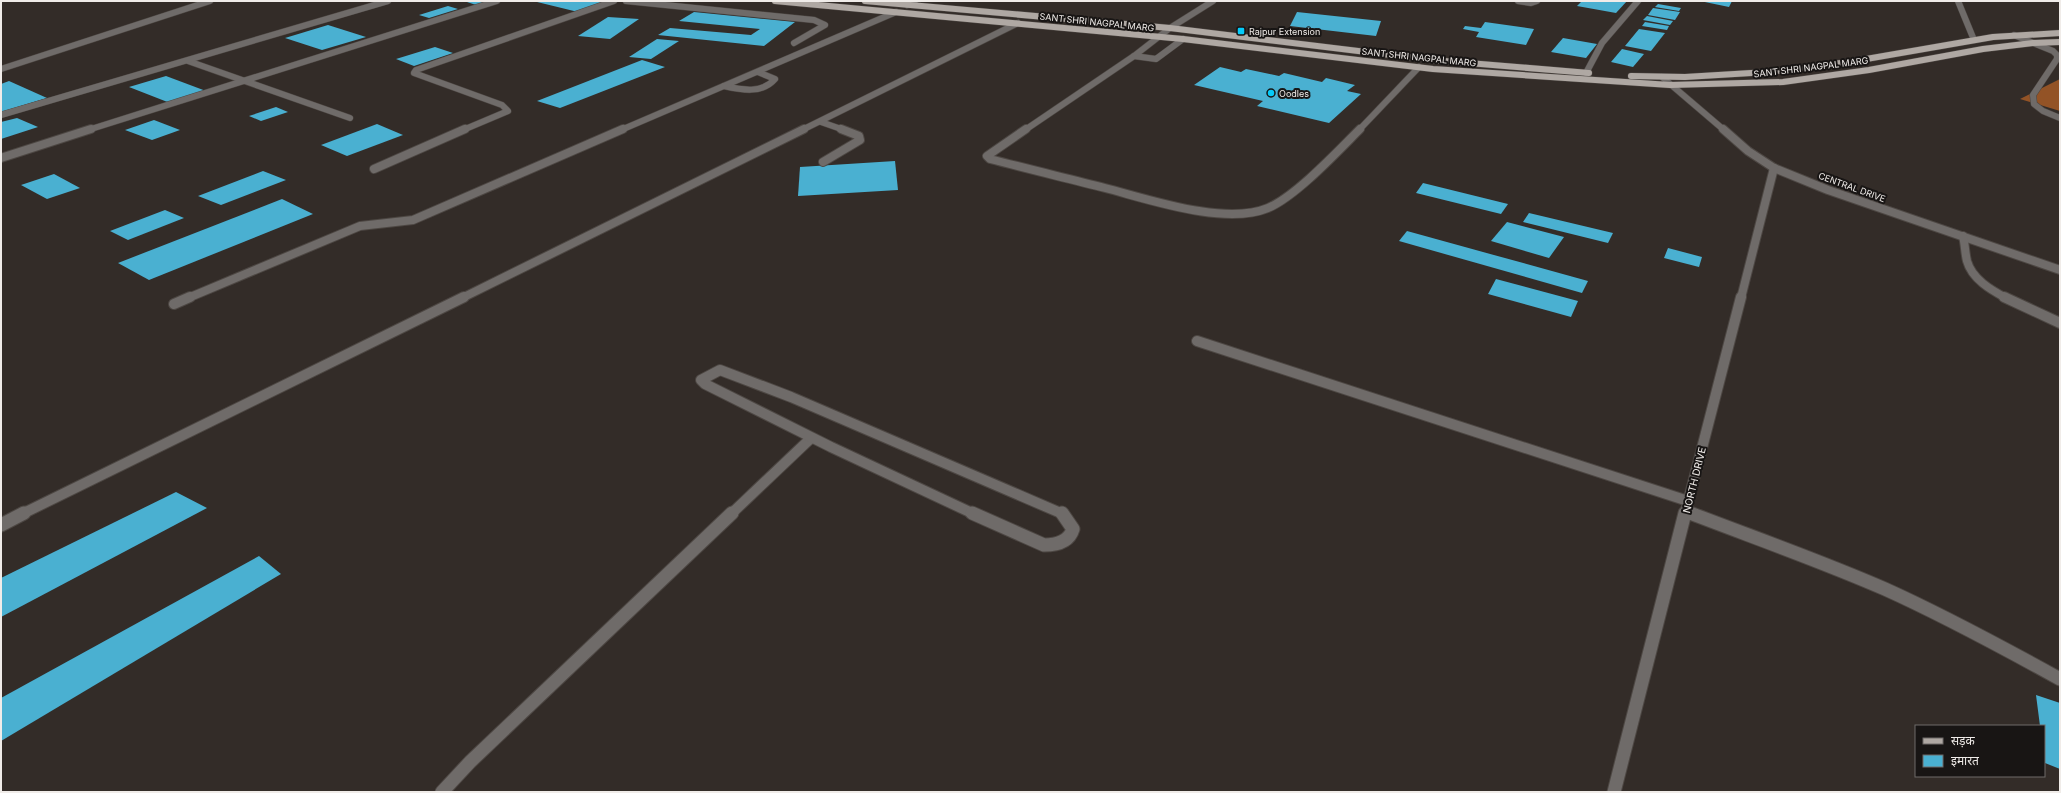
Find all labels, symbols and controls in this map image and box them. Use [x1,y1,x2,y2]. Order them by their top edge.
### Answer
street label: SANT SHRI NAGPAL MARG [1039,10,1155,34]
marker: Rajpur Extension [1236,26,1246,36]
place label: Rajpur Extension [1249,26,1320,37]
street label: SANT SHRI NAGPAL MARG [1361,45,1477,69]
street label: SANT SHRI NAGPAL MARG [1753,54,1869,79]
marker: Oodles [1266,88,1276,98]
place label: Oodles [1279,88,1309,99]
street label: CENTRAL DRIVE [1817,170,1887,204]
street label: NORTH DRIVE [1680,446,1708,514]
legend [1915,725,2045,777]
text: सड़क [1951,733,1976,748]
text: इमारत [1951,753,1980,768]

